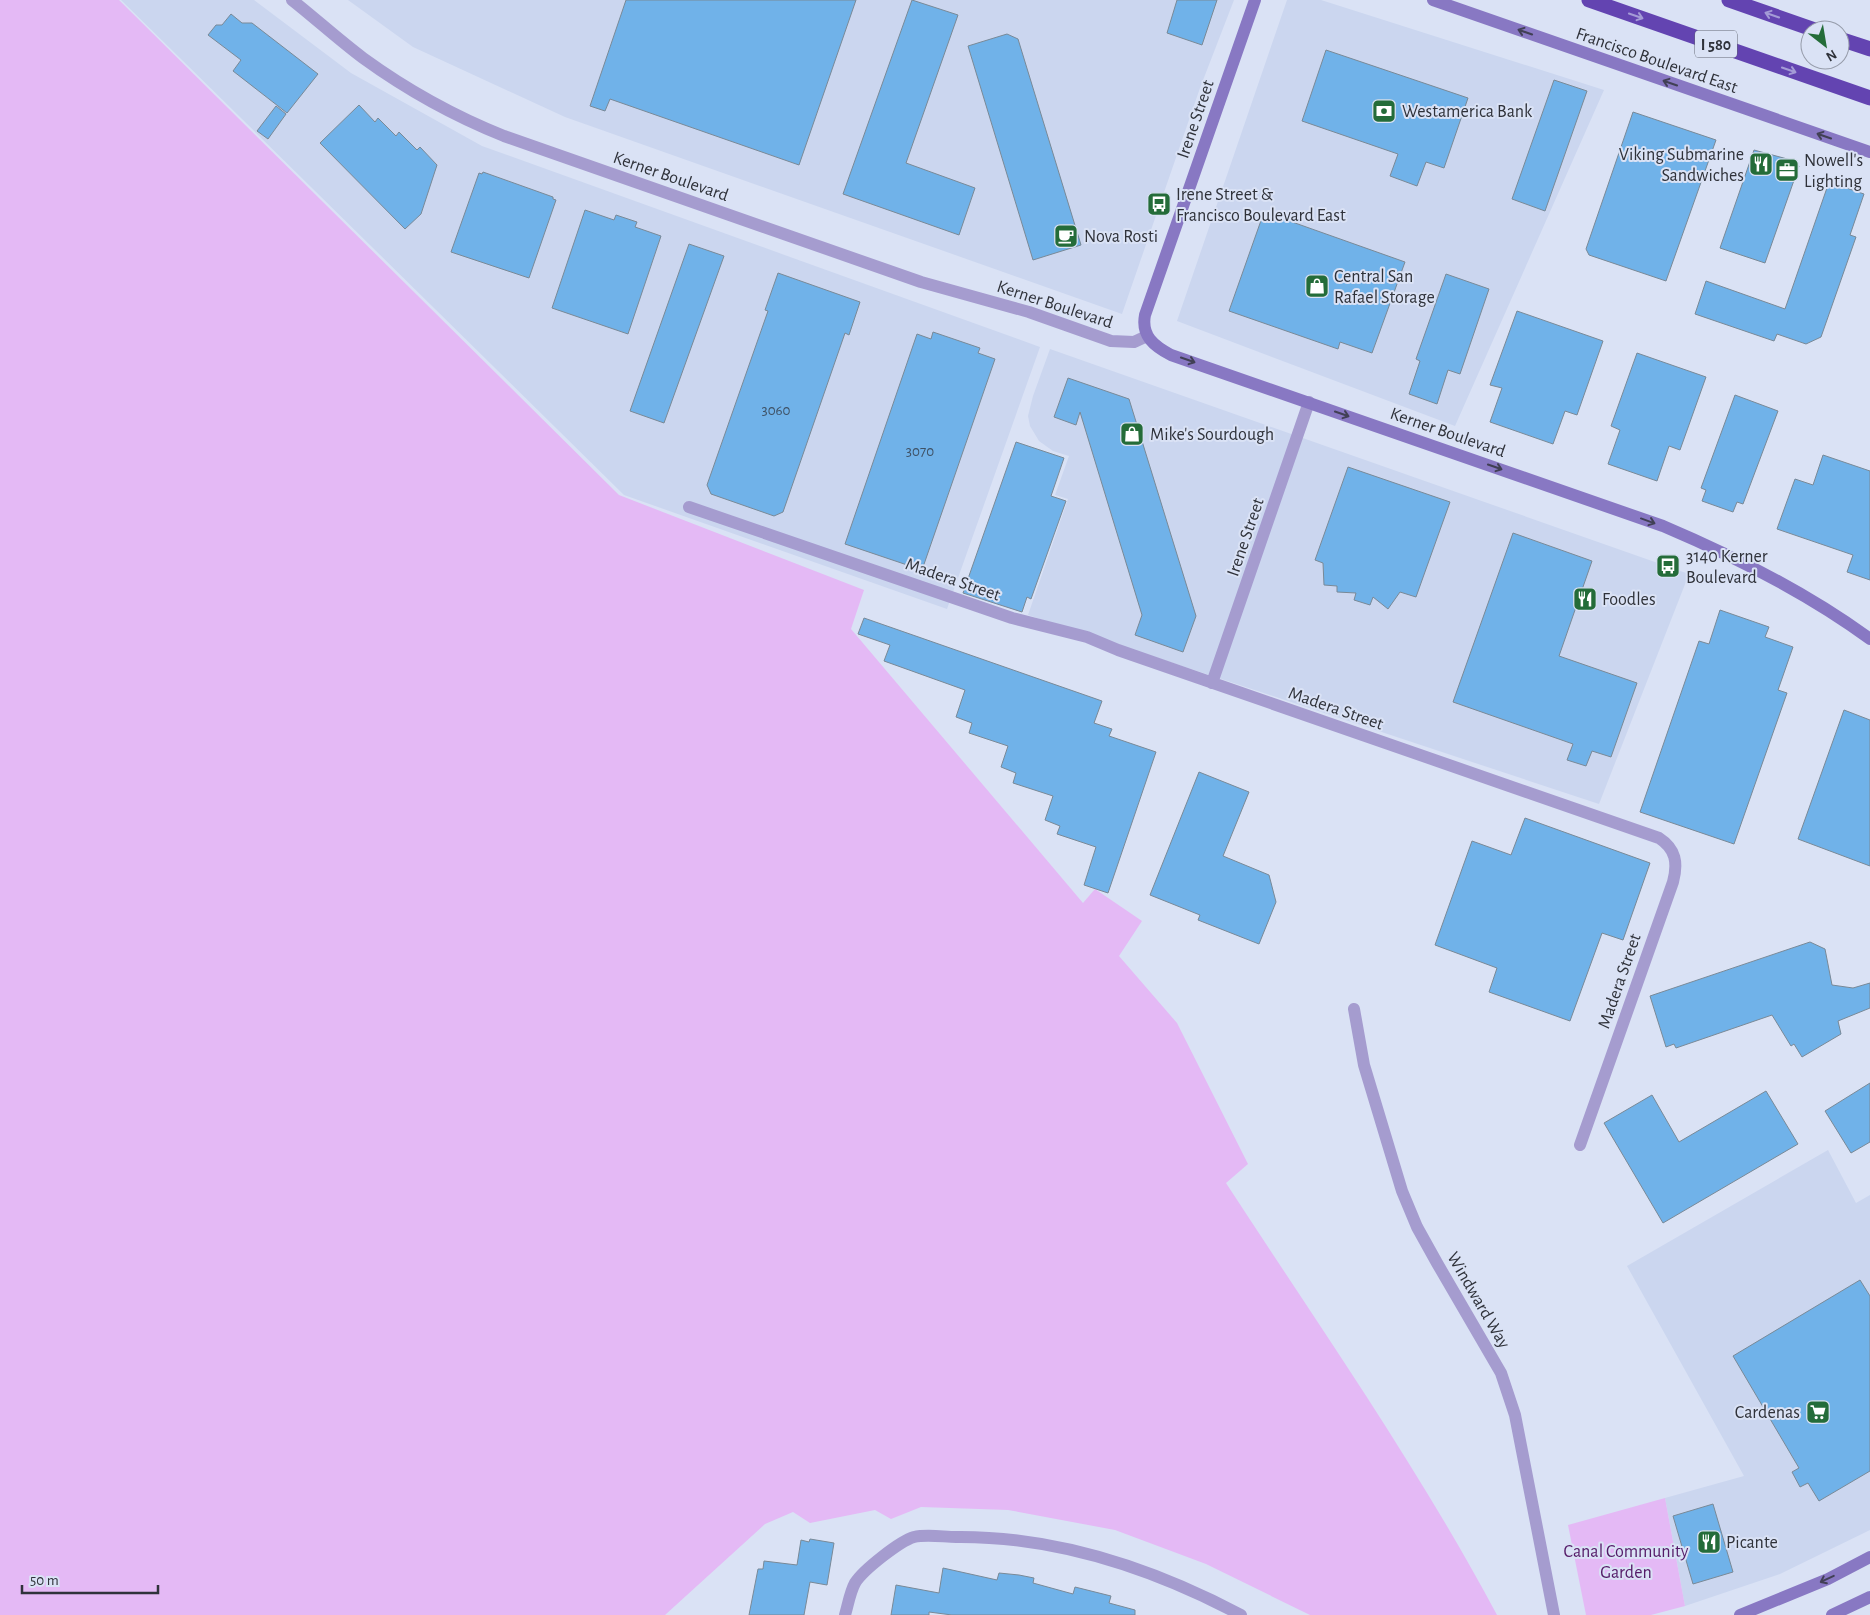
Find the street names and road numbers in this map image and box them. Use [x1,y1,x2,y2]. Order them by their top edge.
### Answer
street label: Francisco Boulevard East [1574,25,1740,97]
road number: I 580 [1695,31,1737,58]
street label: Irene Street [1174,78,1218,161]
street label: Kerner Boulevard [611,149,731,205]
street label: Kerner Boulevard [994,278,1115,332]
street label: Kerner Boulevard [1388,405,1508,461]
street label: Irene Street [1224,496,1268,579]
street label: Madera Street [903,555,1003,605]
street label: Madera Street [1286,684,1386,734]
street label: Madera Street [1595,931,1645,1031]
street label: Windward Way [1443,1249,1513,1352]

